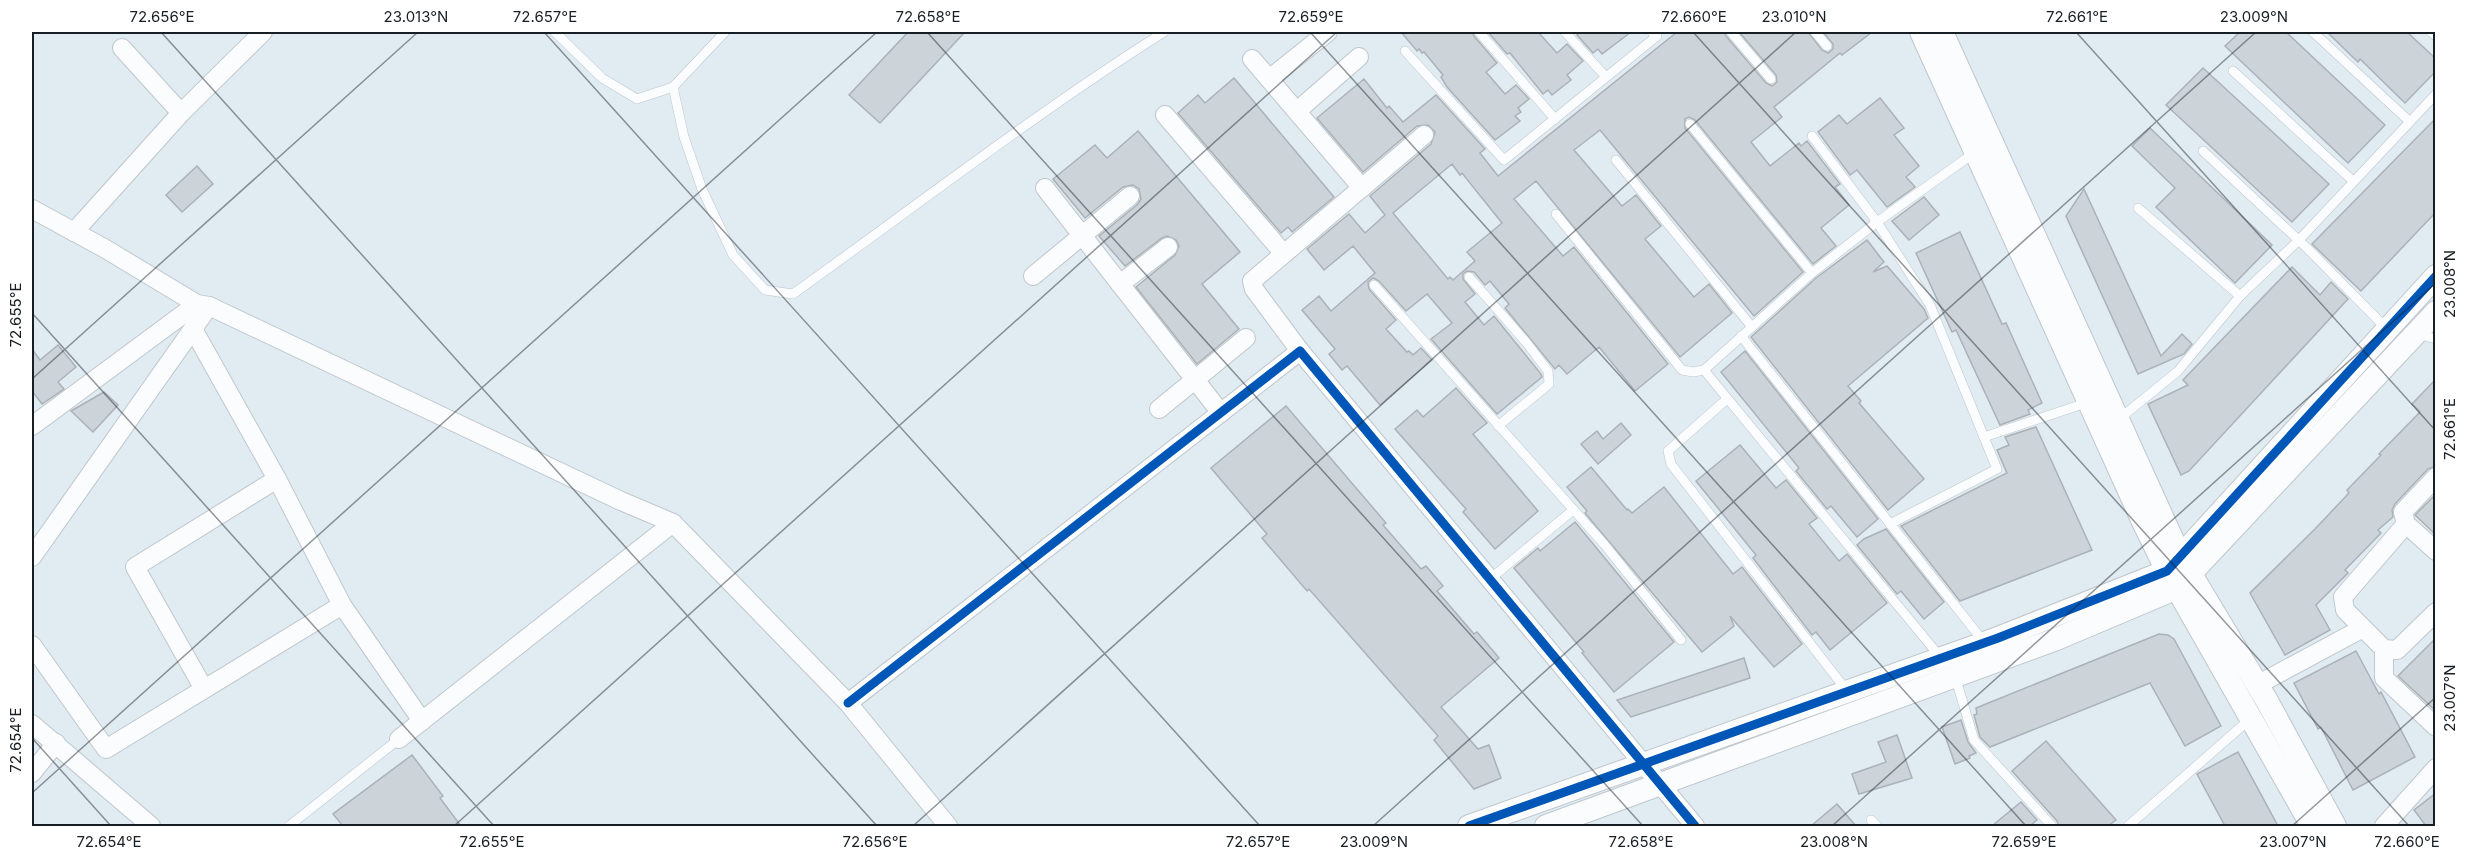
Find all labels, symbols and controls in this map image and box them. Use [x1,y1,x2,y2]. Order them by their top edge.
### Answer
text: 72.656°E [129,7,195,26]
text: 23.013°N [384,7,448,26]
text: 72.657°E [513,7,577,26]
text: 72.658°E [896,7,960,26]
text: 72.659°E [1278,7,1344,26]
text: 72.660°E [1661,7,1727,26]
text: 23.010°N [1761,7,1827,26]
text: 72.661°E [2046,7,2108,26]
text: 23.009°N [2220,7,2288,26]
text: 23.008°N [2440,250,2459,318]
text: 72.655°E [6,283,25,347]
text: 72.661°E [2440,398,2459,460]
text: 23.007°N [2440,664,2459,732]
text: 72.654°E [6,707,25,773]
text: 72.654°E [76,832,142,851]
text: 72.655°E [460,832,524,851]
text: 72.656°E [842,832,908,851]
text: 72.657°E [1226,832,1290,851]
text: 23.009°N [1340,832,1408,851]
text: 72.658°E [1609,832,1673,851]
text: 23.008°N [1800,832,1868,851]
text: 72.659°E [1991,832,2057,851]
text: 23.007°N [2259,832,2327,851]
text: 72.660°E [2374,832,2440,851]

